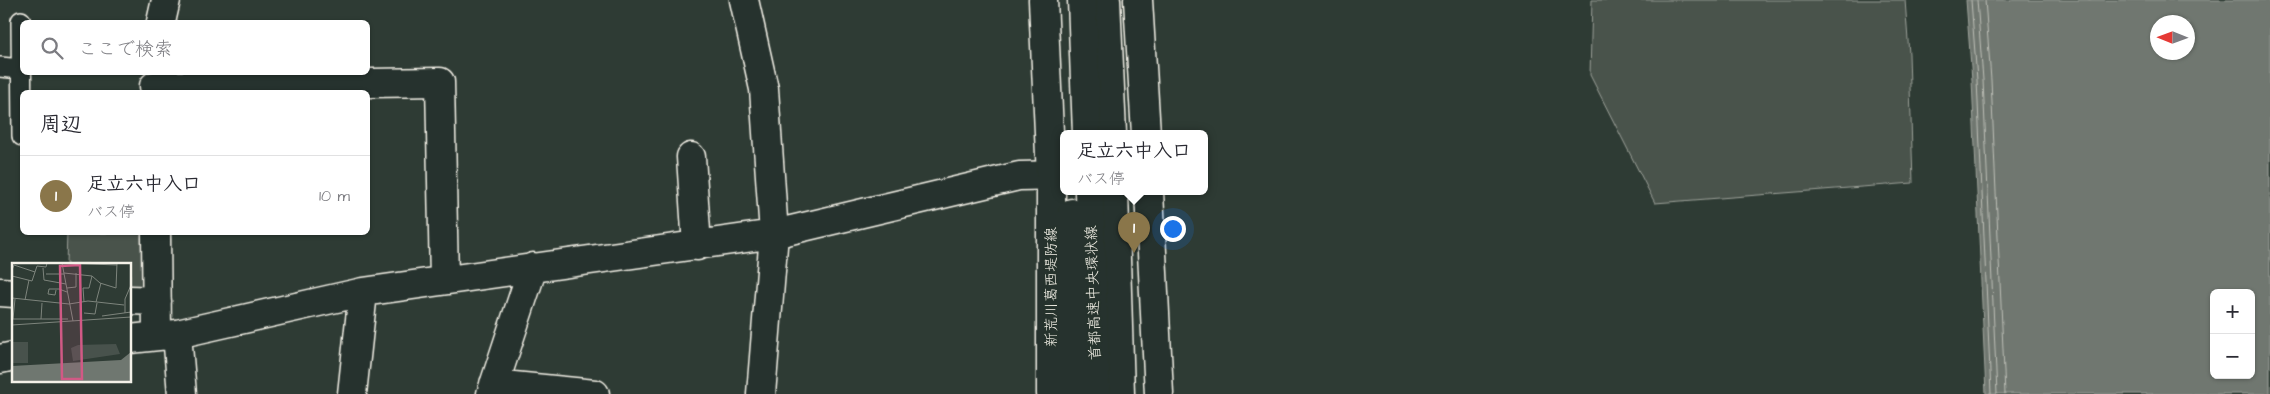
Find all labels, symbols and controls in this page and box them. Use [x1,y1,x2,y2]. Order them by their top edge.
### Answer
north arrow [2150,15,2195,60]
search box [20,20,370,75]
icon: search [38,34,66,62]
text: ここで検索 [78,36,173,63]
text: 周辺 [40,110,82,139]
popup [1060,130,1208,195]
text: 足立六中入口 [1077,138,1191,165]
text: バス停 [1077,168,1125,190]
text: 足立六中入口 [87,171,201,198]
text: 1 [55,185,57,207]
text: 10 m [319,185,350,207]
text: バス停 [87,201,135,223]
pin: 1 [1118,212,1150,253]
your location [1160,216,1186,242]
street label: 首都高速中央環状線 [1081,225,1106,361]
street label: 新荒川葛西堤防線 [1041,227,1062,347]
inset map [12,263,131,382]
map controls [2210,289,2255,379]
button: + [2210,289,2255,334]
button: − [2210,334,2255,379]

